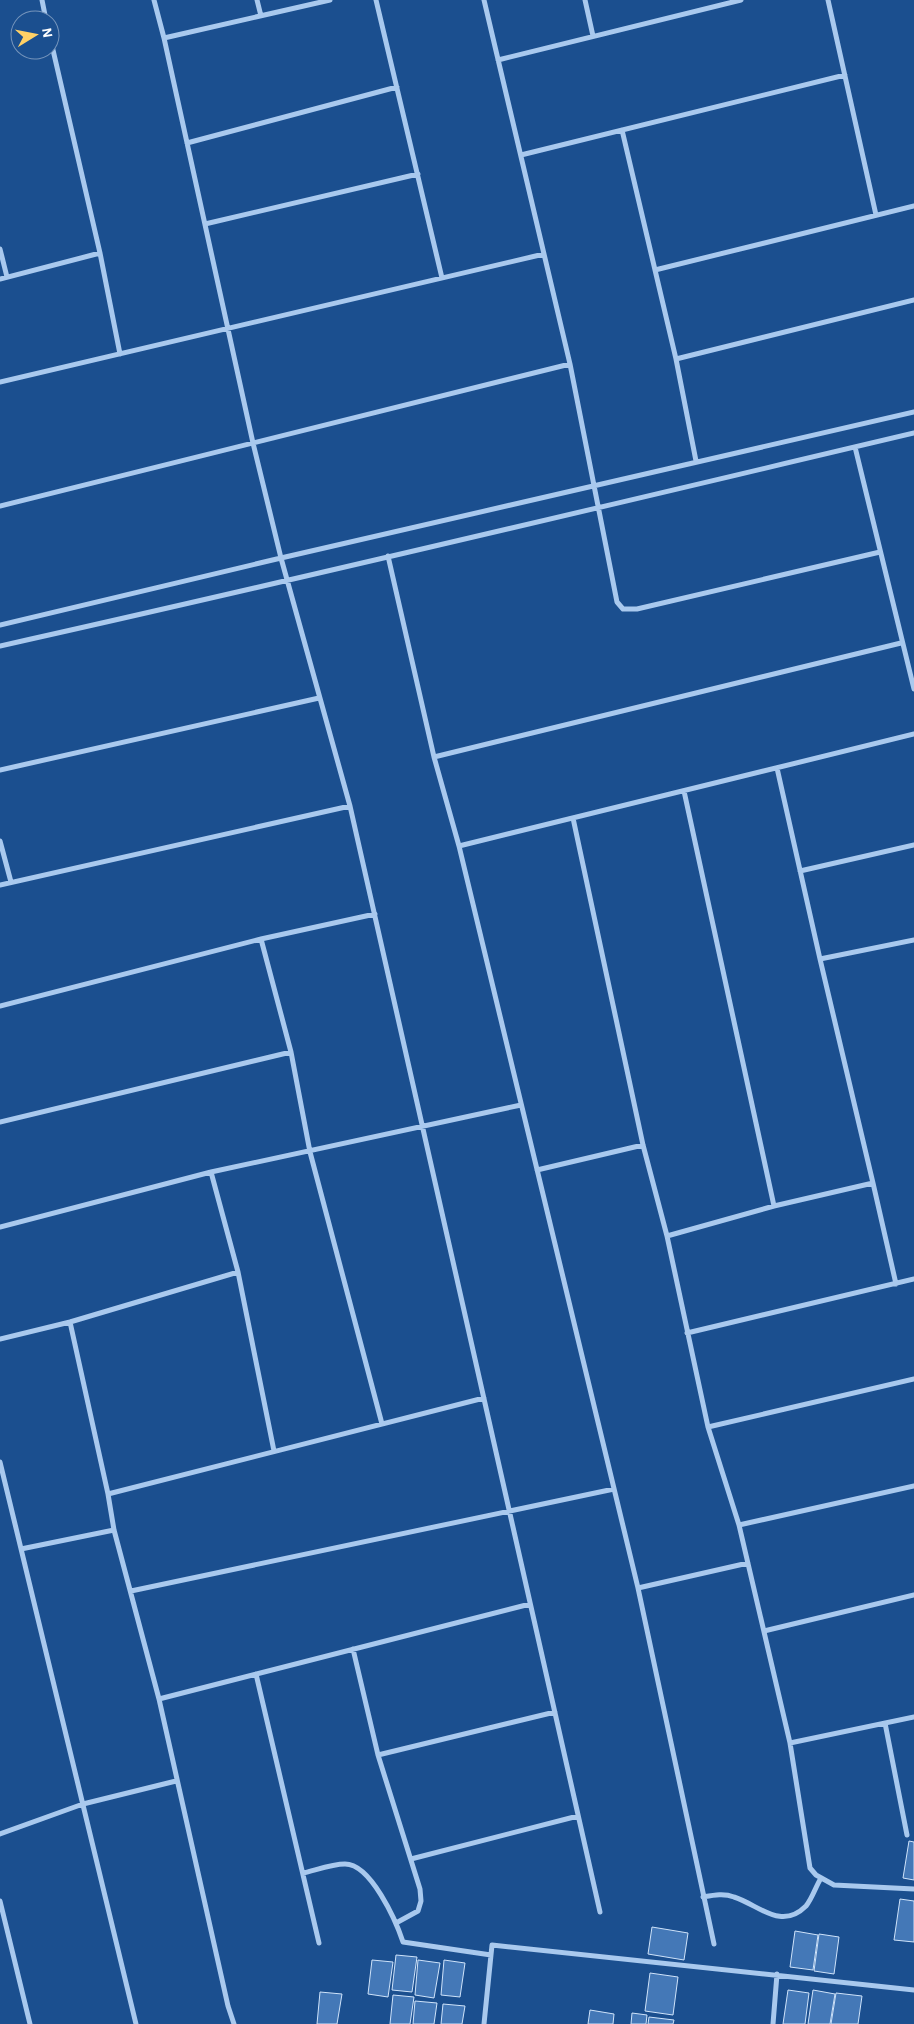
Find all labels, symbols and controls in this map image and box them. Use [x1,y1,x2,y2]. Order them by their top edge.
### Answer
north arrow [10,10,60,60]
text: N [39,27,55,39]

